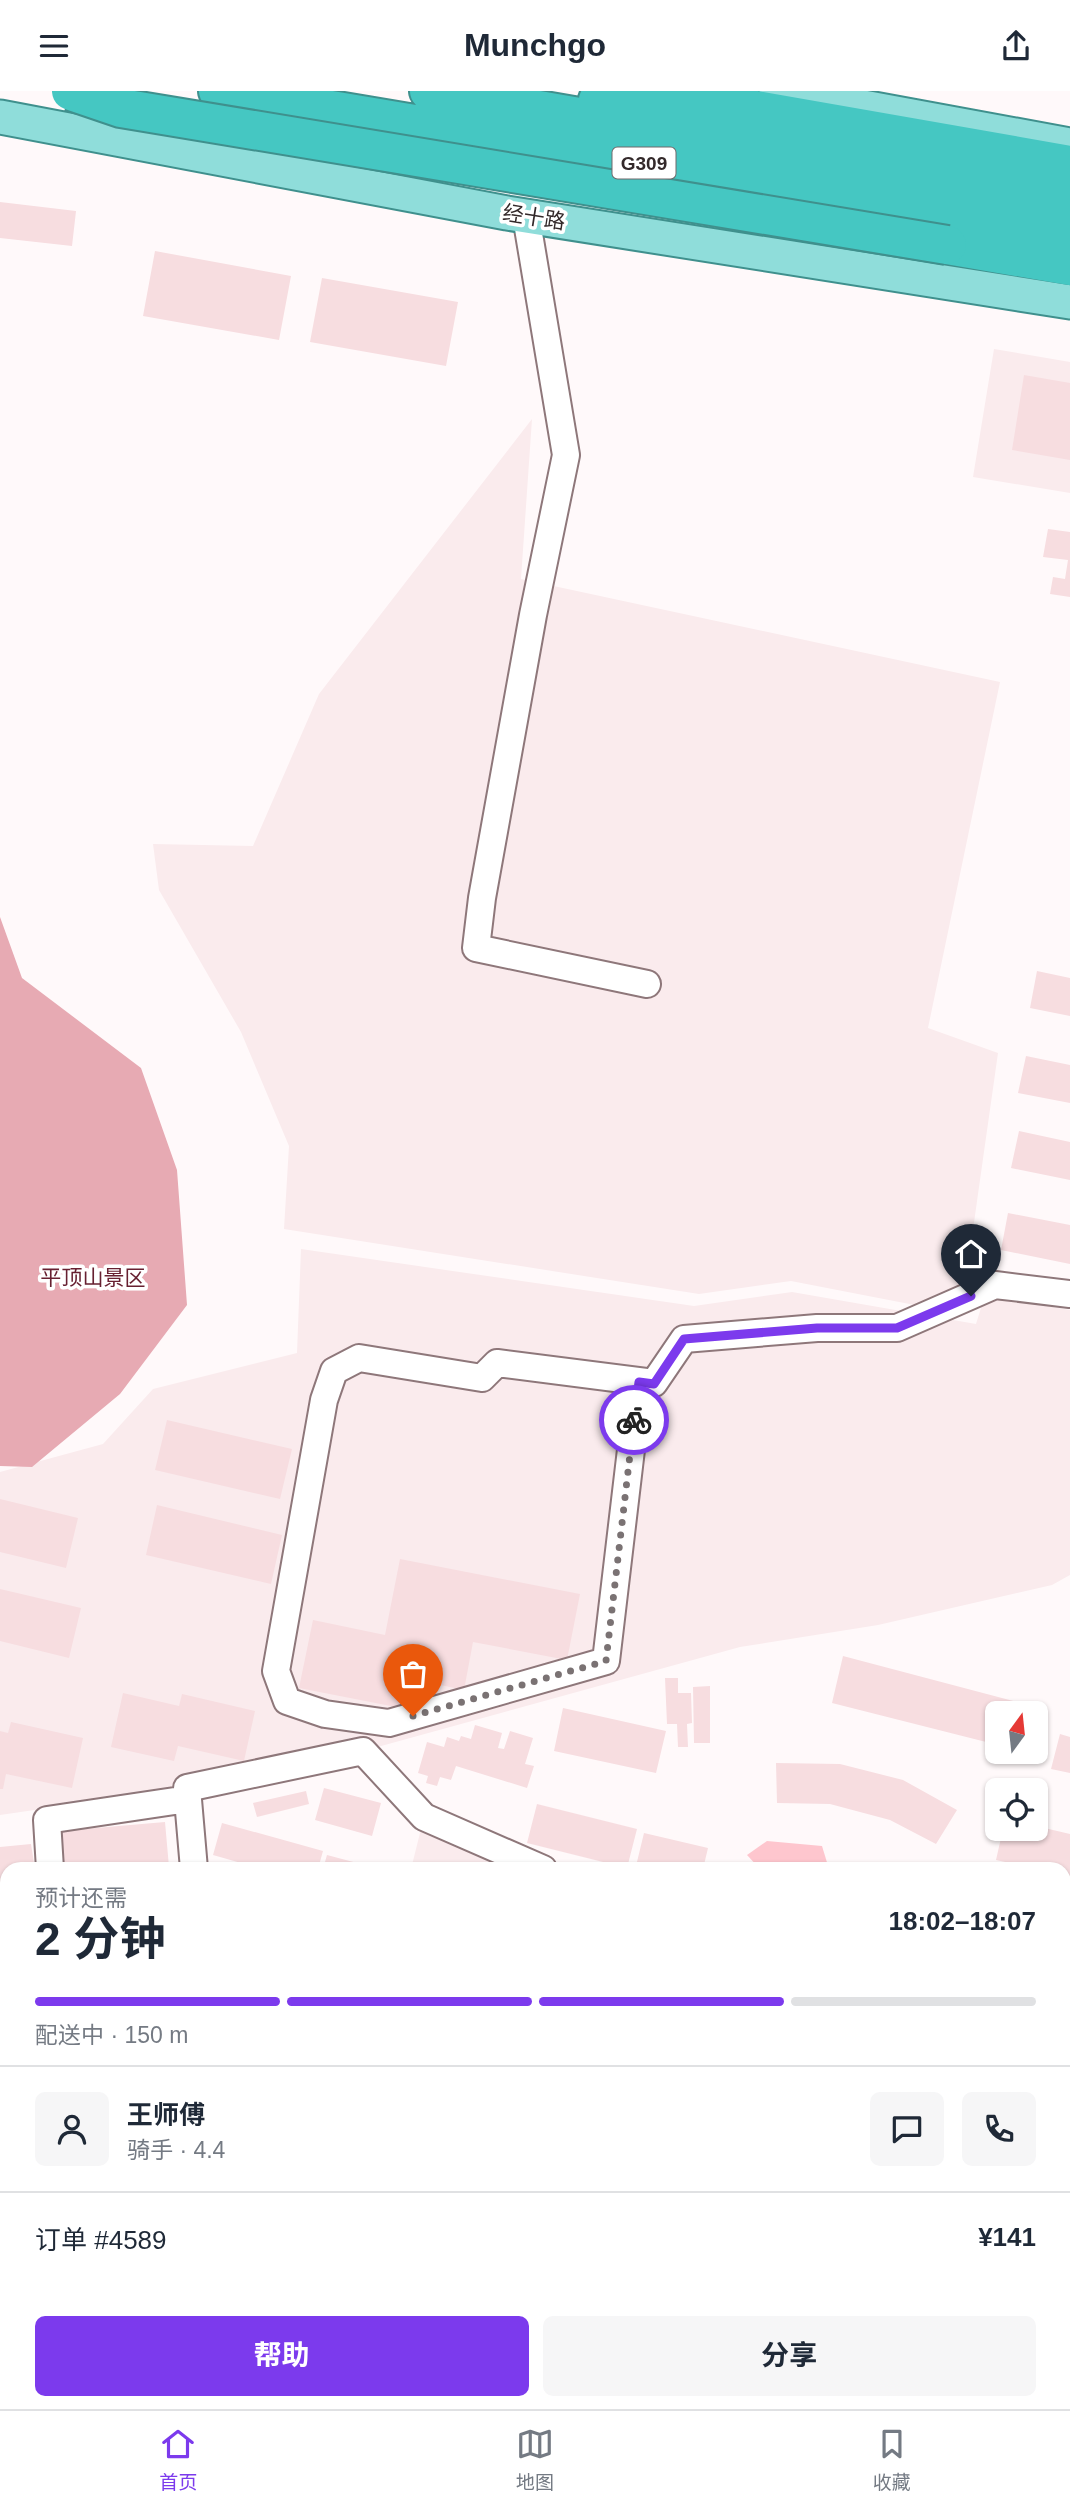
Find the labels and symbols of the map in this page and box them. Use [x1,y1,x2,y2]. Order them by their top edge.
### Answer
road number: G309 [612,148,676,179]
street label: 经十路 [501,201,567,233]
pin [941,1224,1001,1296]
park label: 平顶山景区 [41,1266,146,1289]
courier [599,1385,669,1455]
pin [383,1644,443,1716]
north arrow [985,1701,1048,1764]

